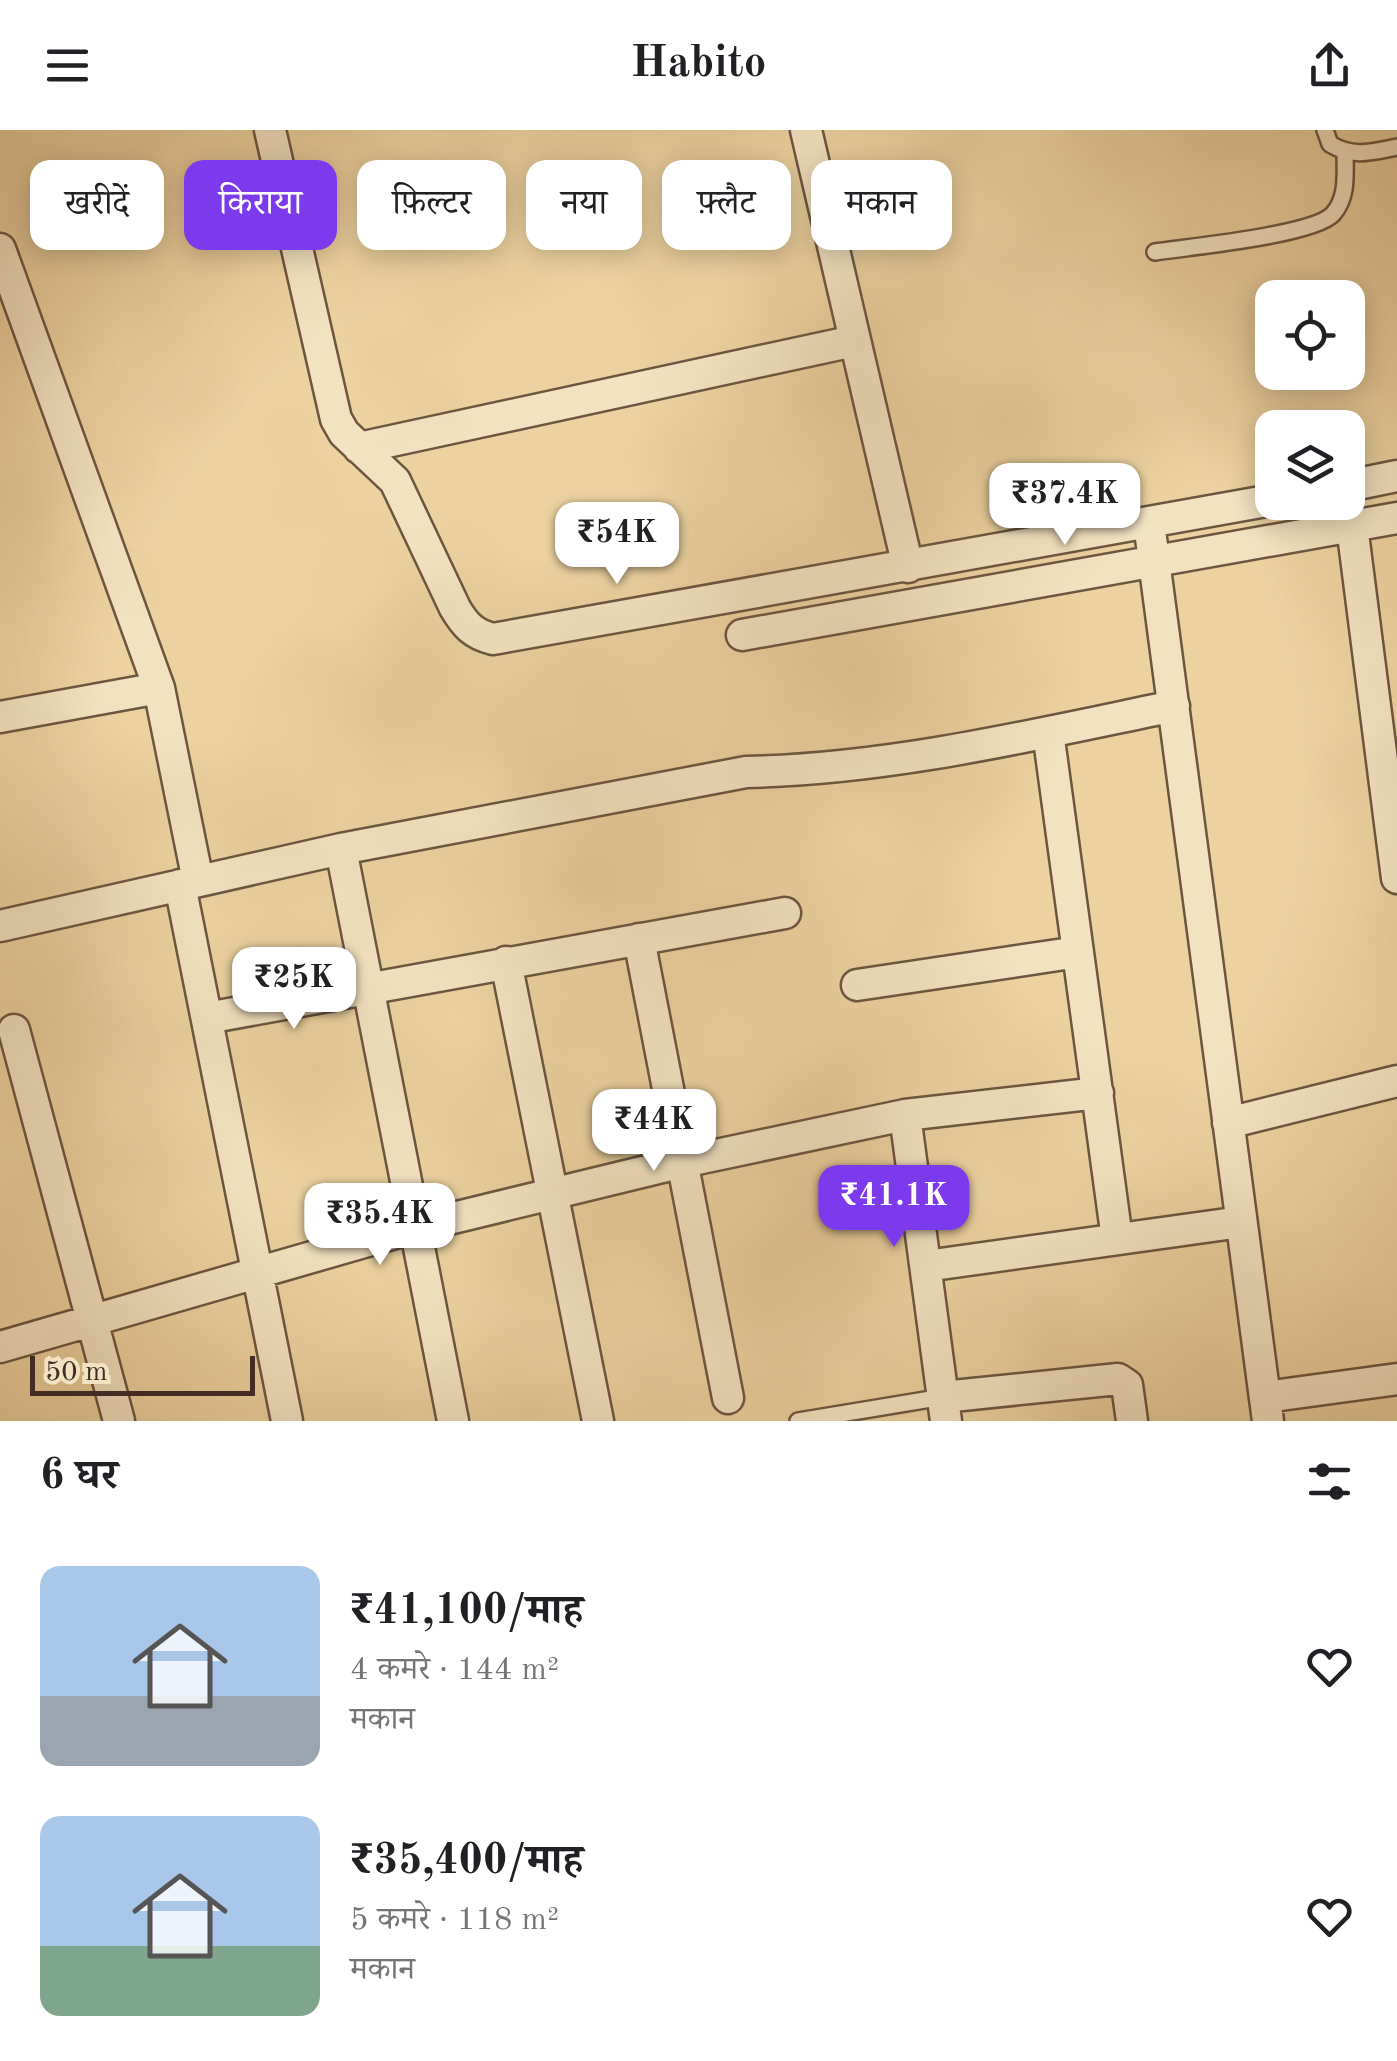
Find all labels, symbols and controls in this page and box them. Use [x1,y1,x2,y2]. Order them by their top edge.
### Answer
icon: menu [40,38,95,93]
icon: share [1302,38,1357,93]
text: Habito [630,42,767,87]
chip: खरीदें [30,160,164,250]
chip: किराया [184,160,337,250]
chip: फ़िल्टर [357,160,506,250]
chip: नया [526,160,642,250]
chip: फ़्लैट [662,160,791,250]
chip: मकान [811,160,952,250]
map controls [1255,280,1365,520]
button: locate [1255,280,1365,390]
button: layers [1255,410,1365,520]
pin: ₹37.4K [984,463,1146,548]
text: ₹37.4K [1011,479,1119,511]
pin: ₹54K [558,502,676,587]
text: ₹54K [577,518,657,550]
pin: ₹25K [235,947,353,1032]
text: ₹25K [254,963,334,995]
pin: ₹44K [595,1089,713,1174]
text: ₹44K [614,1105,694,1137]
pin: ₹41.1K [813,1165,975,1250]
text: ₹41.1K [840,1181,948,1213]
pin: ₹35.4K [299,1183,461,1268]
text: ₹35.4K [326,1199,434,1231]
scale bar [30,1351,255,1396]
text: 50 m [45,1359,108,1387]
icon: filters [1302,1454,1357,1509]
text: 6 घर [40,1456,118,1498]
text: ₹41,100/माह [350,1591,583,1633]
icon: home [120,1606,240,1726]
icon: heart [1302,1639,1357,1694]
text: 4 कमरे · 144 m² [350,1655,559,1687]
text: मकान [350,1705,415,1737]
text: ₹35,400/माह [350,1841,583,1883]
icon: home [120,1856,240,1976]
icon: heart [1302,1889,1357,1944]
text: 5 कमरे · 118 m² [350,1905,559,1937]
text: मकान [350,1955,415,1987]

